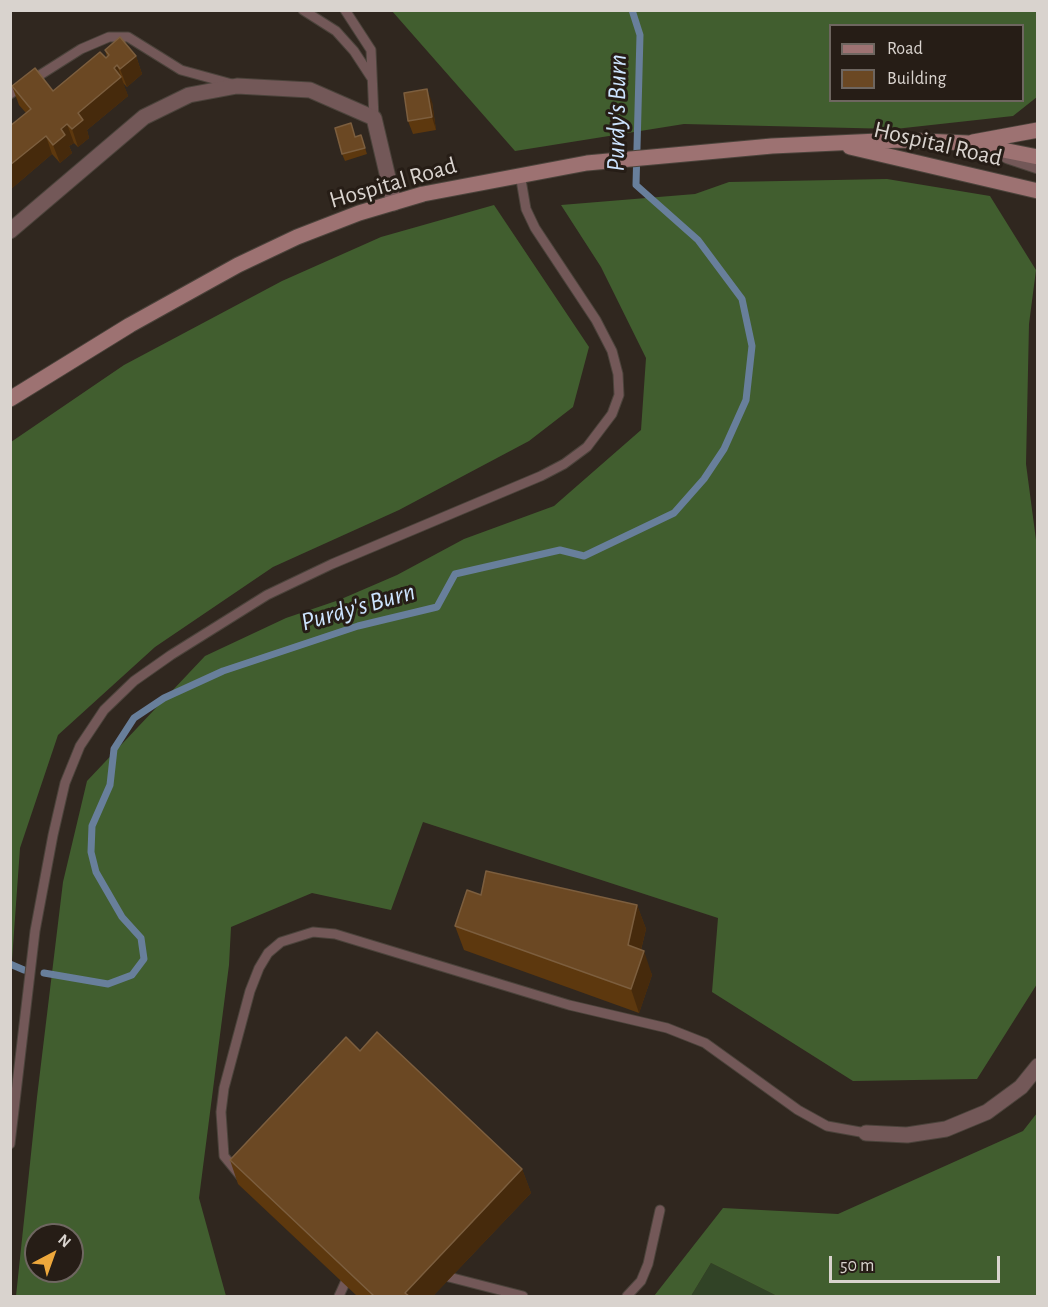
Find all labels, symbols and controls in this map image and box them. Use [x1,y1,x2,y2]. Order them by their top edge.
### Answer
legend [829,24,1024,102]
text: Road [887,40,923,58]
water label: Purdy's Burn [600,54,634,172]
text: Building [887,70,946,88]
street label: Hospital Road [871,115,1005,173]
street label: Hospital Road [326,151,460,215]
water label: Purdy's Burn [297,576,419,638]
north arrow [24,1223,84,1283]
text: N [55,1231,74,1251]
scale bar [832,1244,1003,1282]
text: 50 m [840,1257,874,1275]

